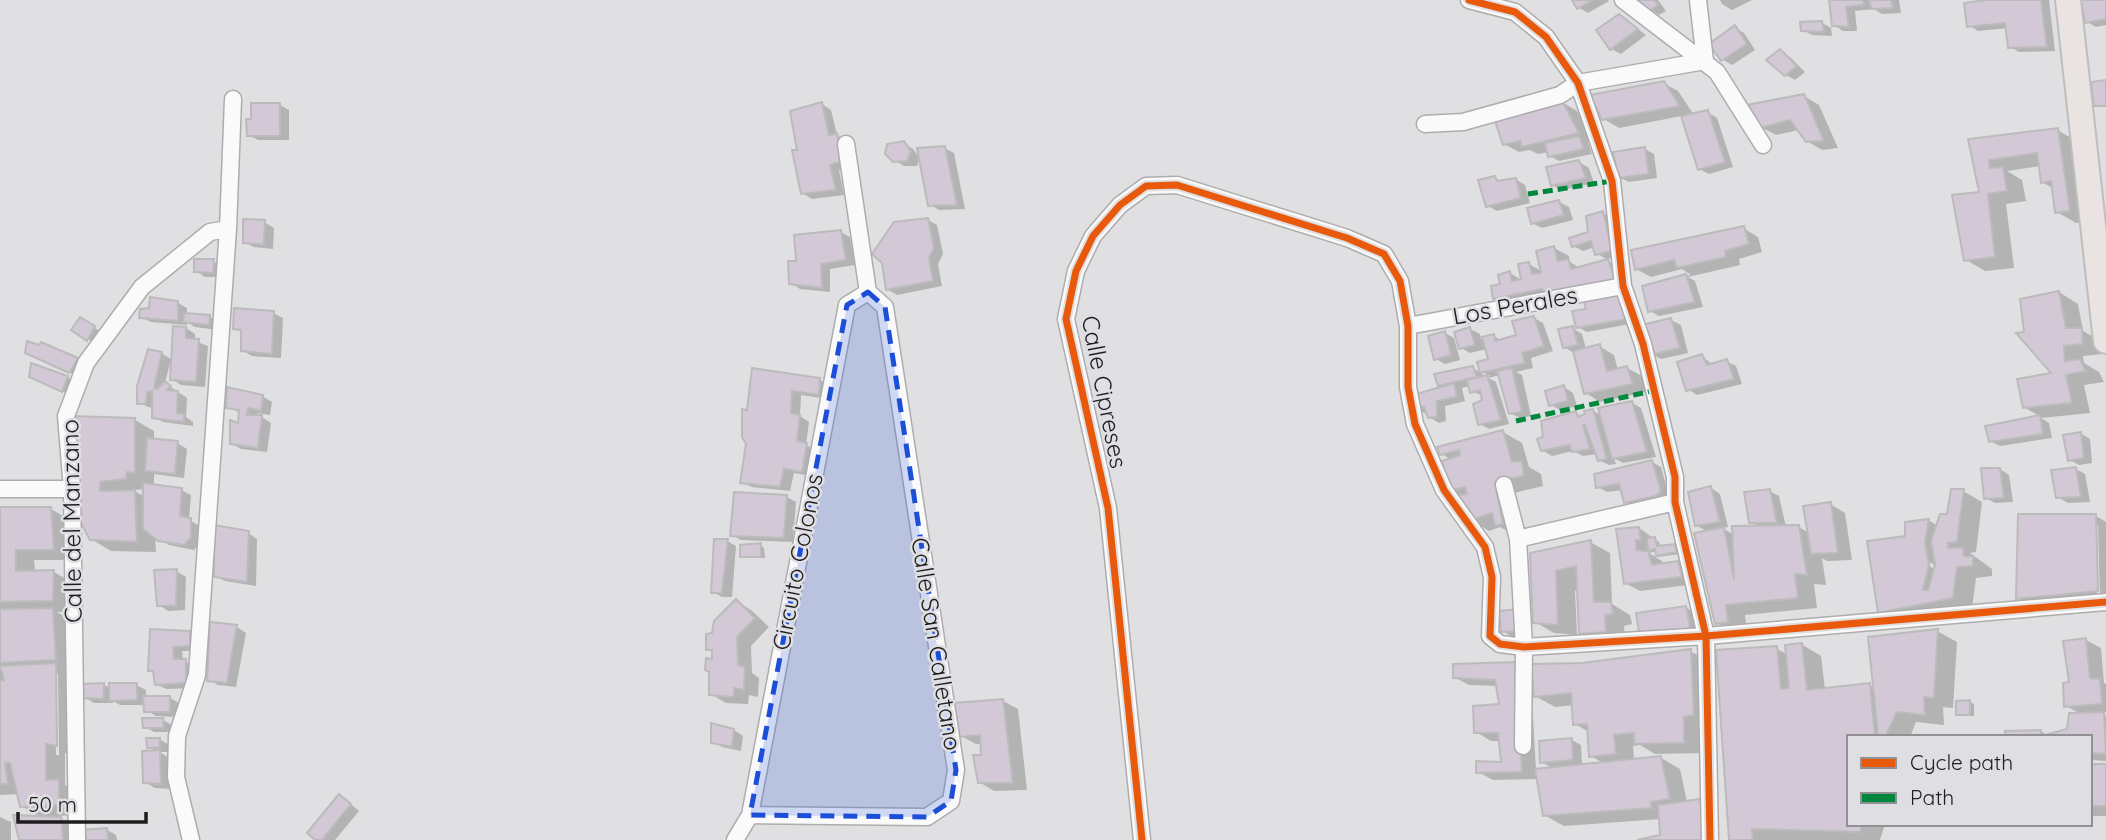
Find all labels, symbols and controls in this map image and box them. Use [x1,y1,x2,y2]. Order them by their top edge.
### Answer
street label: Los Perales [1450,279,1580,331]
street label: Calle Cipreses [1075,313,1134,471]
street label: Calle del Manzano [54,419,88,623]
street label: Circuito Colonos [765,471,829,653]
street label: Calle San Calletano [905,535,969,752]
legend [1847,735,2092,826]
text: Cycle path [1910,749,2013,775]
scale bar [18,780,145,824]
text: Path [1910,784,1954,810]
text: 50 m [28,791,77,817]

